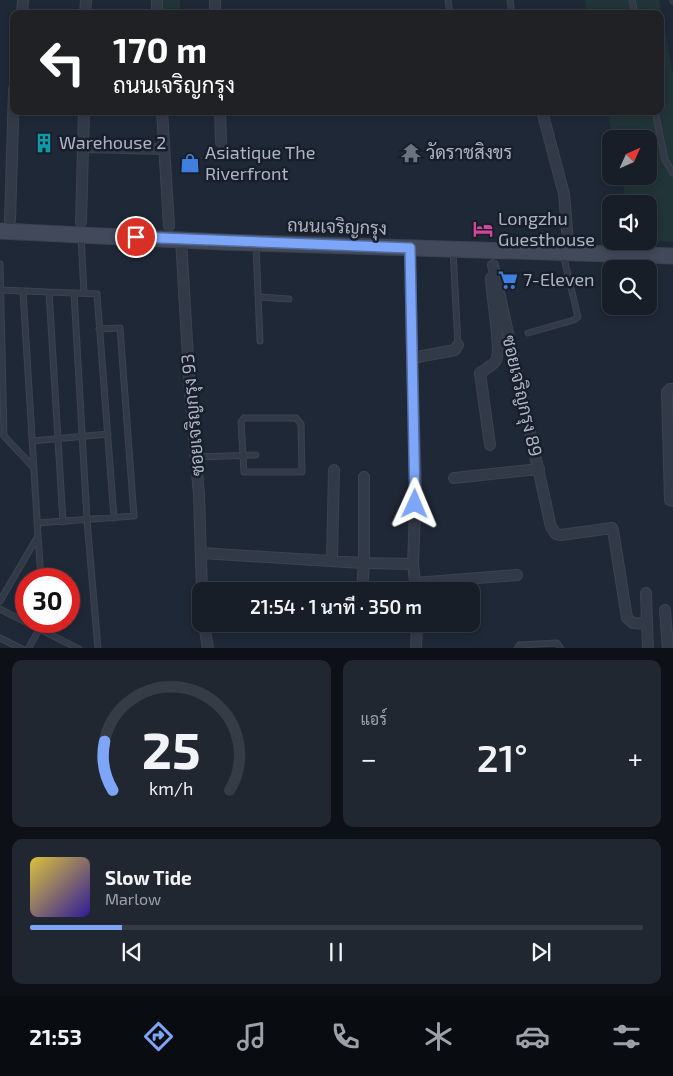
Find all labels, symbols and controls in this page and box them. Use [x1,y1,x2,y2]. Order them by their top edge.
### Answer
text: 170 m [113,28,207,70]
icon: left [30,30,95,95]
text: ถนนเจริญกรุง [113,71,235,97]
north arrow [602,130,658,185]
map controls [602,130,657,315]
place label: Warehouse 2 [59,131,166,153]
building icon: Warehouse 2 [33,132,55,154]
place label: Asiatique The Riverfront [205,141,315,184]
place label: วัดราชสิงขร [426,141,513,163]
temple icon: วัดราชสิงขร [400,142,422,164]
shop icon: Asiatique The Riverfront [179,152,201,174]
button: sound [602,195,657,250]
place label: Longzhu Guesthouse [498,207,595,250]
street label: ถนนเจริญกรุง [287,213,387,241]
pin [115,216,157,258]
hotel icon: Longzhu Guesthouse [472,218,494,240]
icon: arrive [122,223,150,251]
button: search [602,260,657,315]
place label: 7-Eleven [523,268,595,290]
supermarket icon: 7-Eleven [497,269,519,291]
street label: ซอยเจริญกรุง 89 [496,333,548,459]
street label: ซอยเจริญกรุง 93 [176,353,210,477]
position arrow [388,477,440,529]
speed limit sign: 30 [15,568,80,633]
text: 21:54 · 1 นาที · 350 m [250,595,422,618]
text: แอร์ [361,709,387,728]
text: 25 [142,717,201,779]
text: 21° [477,734,528,780]
text: − [361,741,377,775]
text: + [628,741,643,775]
text: km/h [149,777,193,799]
text: Slow Tide [105,866,192,889]
text: Marlow [105,889,161,908]
icon: previous [118,938,146,966]
icon: pause [322,938,350,966]
icon: next [527,938,555,966]
icon: directions [141,1019,176,1054]
icon: music [234,1019,269,1054]
icon: phone [328,1019,363,1054]
icon: climate [421,1019,456,1054]
icon: car [515,1019,550,1054]
icon: filters [609,1019,644,1054]
text: 21:53 [29,1023,82,1049]

